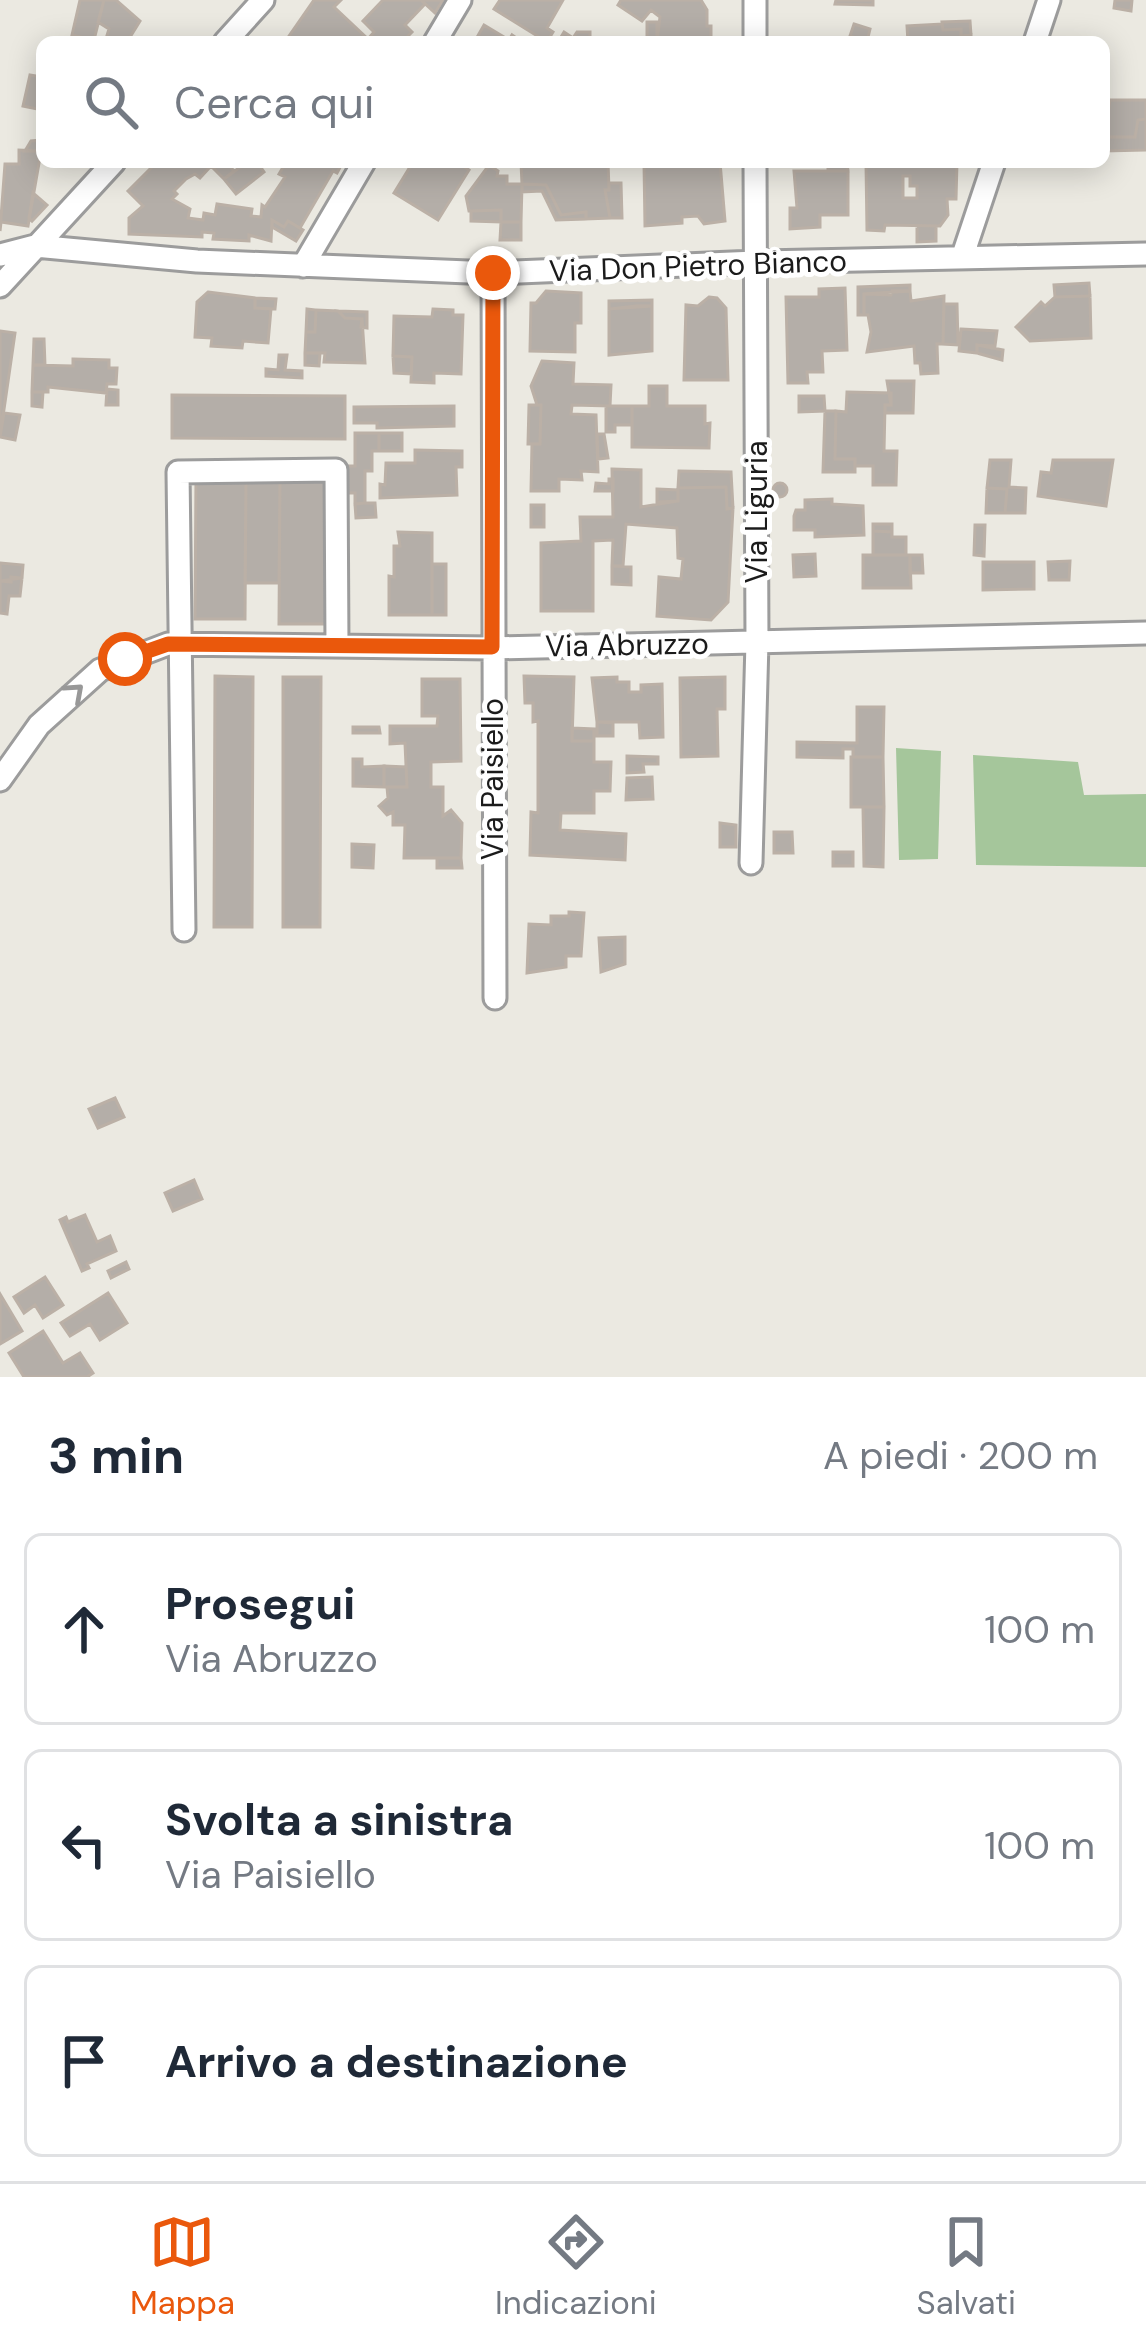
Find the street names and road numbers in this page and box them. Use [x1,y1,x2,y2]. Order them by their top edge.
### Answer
street label: Via Don Pietro Bianco [548,241,848,290]
street label: Via Liguria [737,440,776,584]
street label: Via Abruzzo [545,624,709,665]
street label: Via Paisiello [473,698,512,860]

